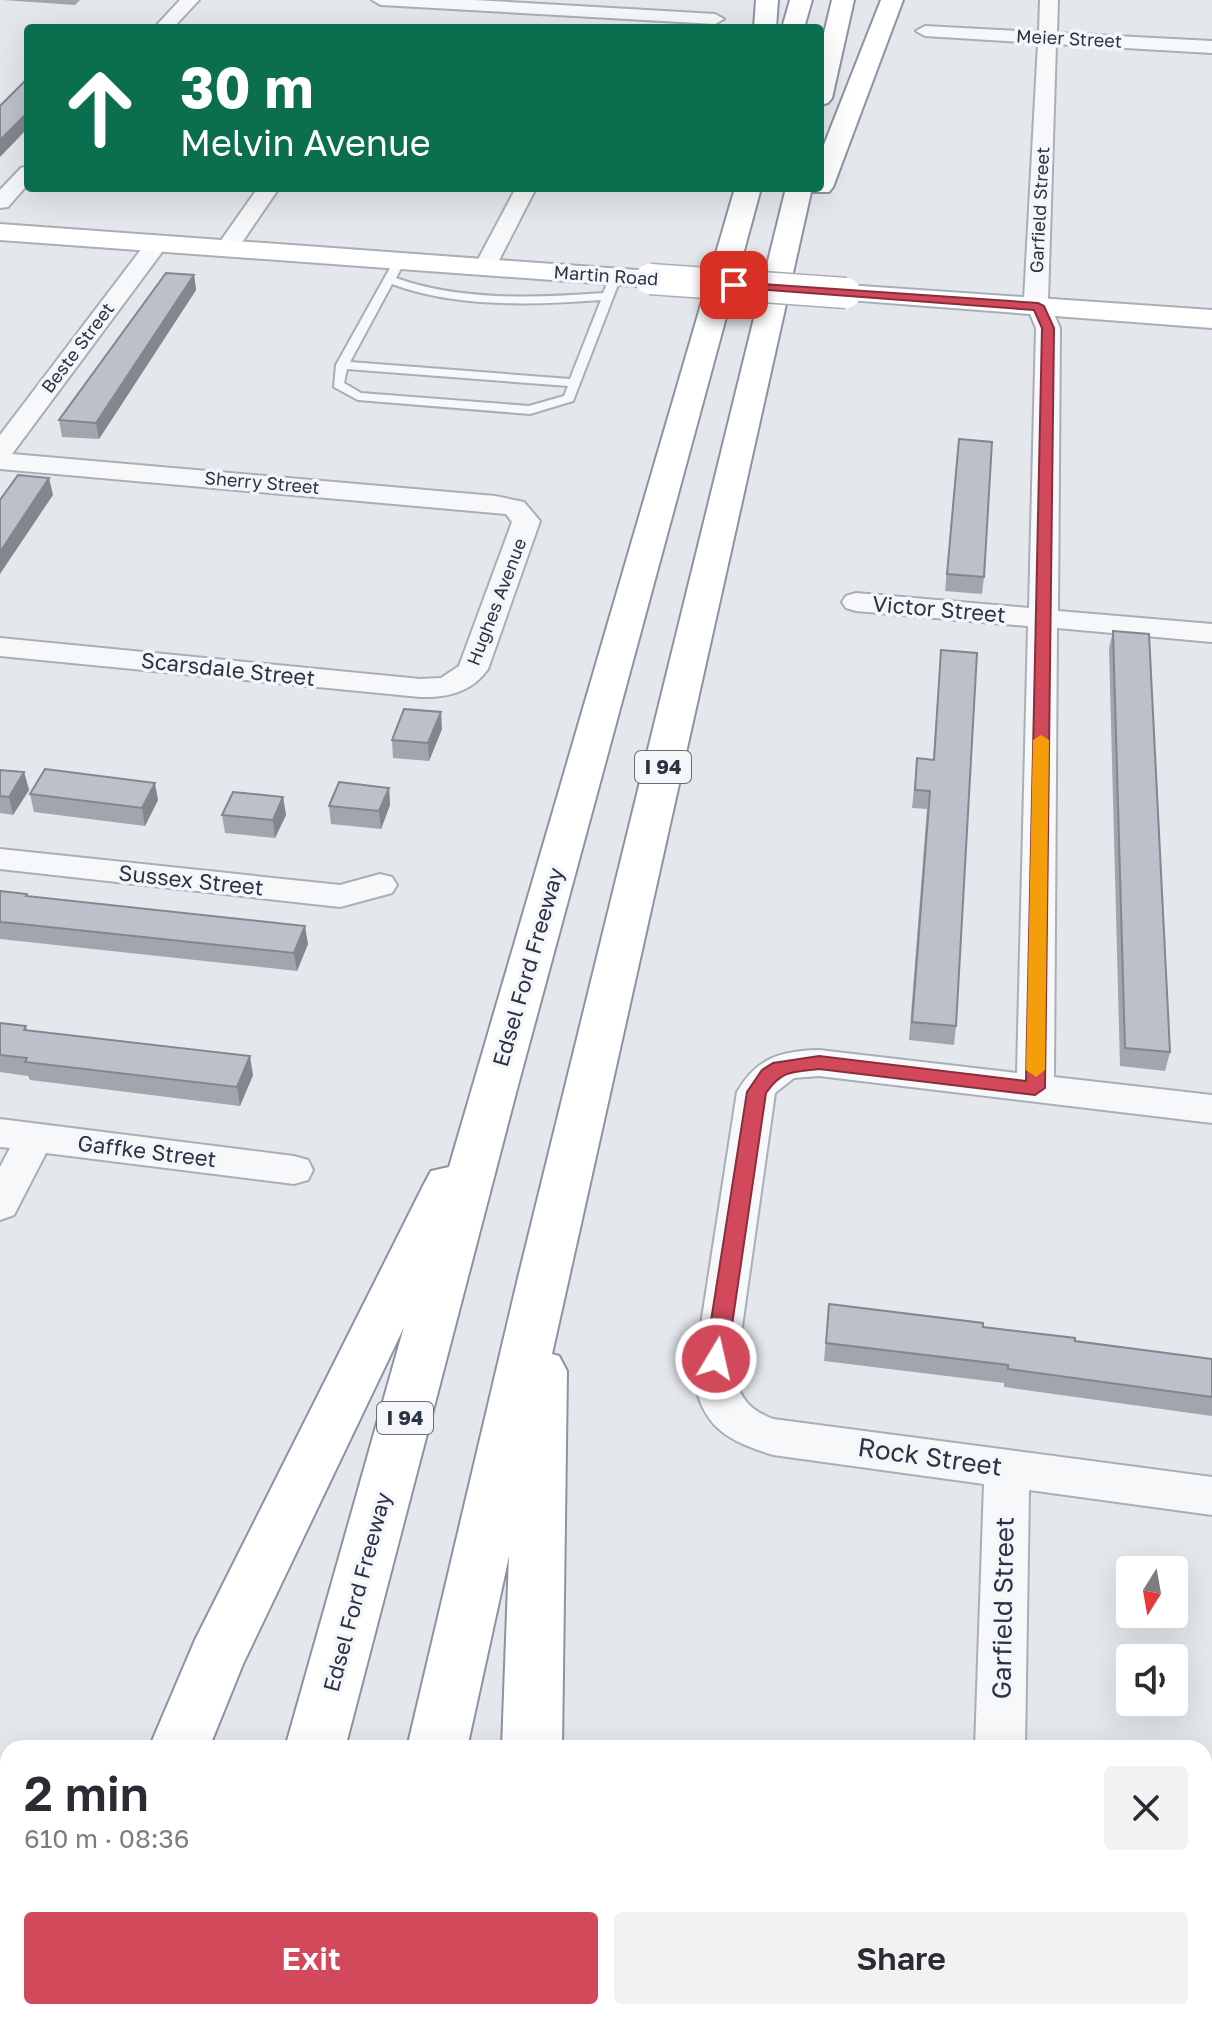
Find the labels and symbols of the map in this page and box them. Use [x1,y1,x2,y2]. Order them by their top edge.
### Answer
street label: Meier Street [1016,24,1123,52]
street label: Garfield Street [1025,146,1053,274]
pin [700,251,768,319]
street label: Martin Road [553,260,659,290]
street label: Beste Street [36,298,118,397]
street label: Sherry Street [204,466,321,498]
street label: Hughes Avenue [462,535,530,668]
street label: Victor Street [871,589,1007,628]
street label: Scarsdale Street [140,646,316,691]
road number: I 94 [635,751,691,783]
street label: Sussex Street [117,858,265,901]
street label: Edsel Ford Freeway [486,864,569,1069]
street label: Gaffke Street [76,1129,218,1172]
position arrow [674,1317,758,1401]
road number: I 94 [377,1402,433,1434]
street label: Rock Street [856,1431,1004,1482]
street label: Edsel Ford Freeway [317,1489,396,1695]
street label: Garfield Street [985,1516,1020,1700]
north arrow [1116,1556,1188,1628]

